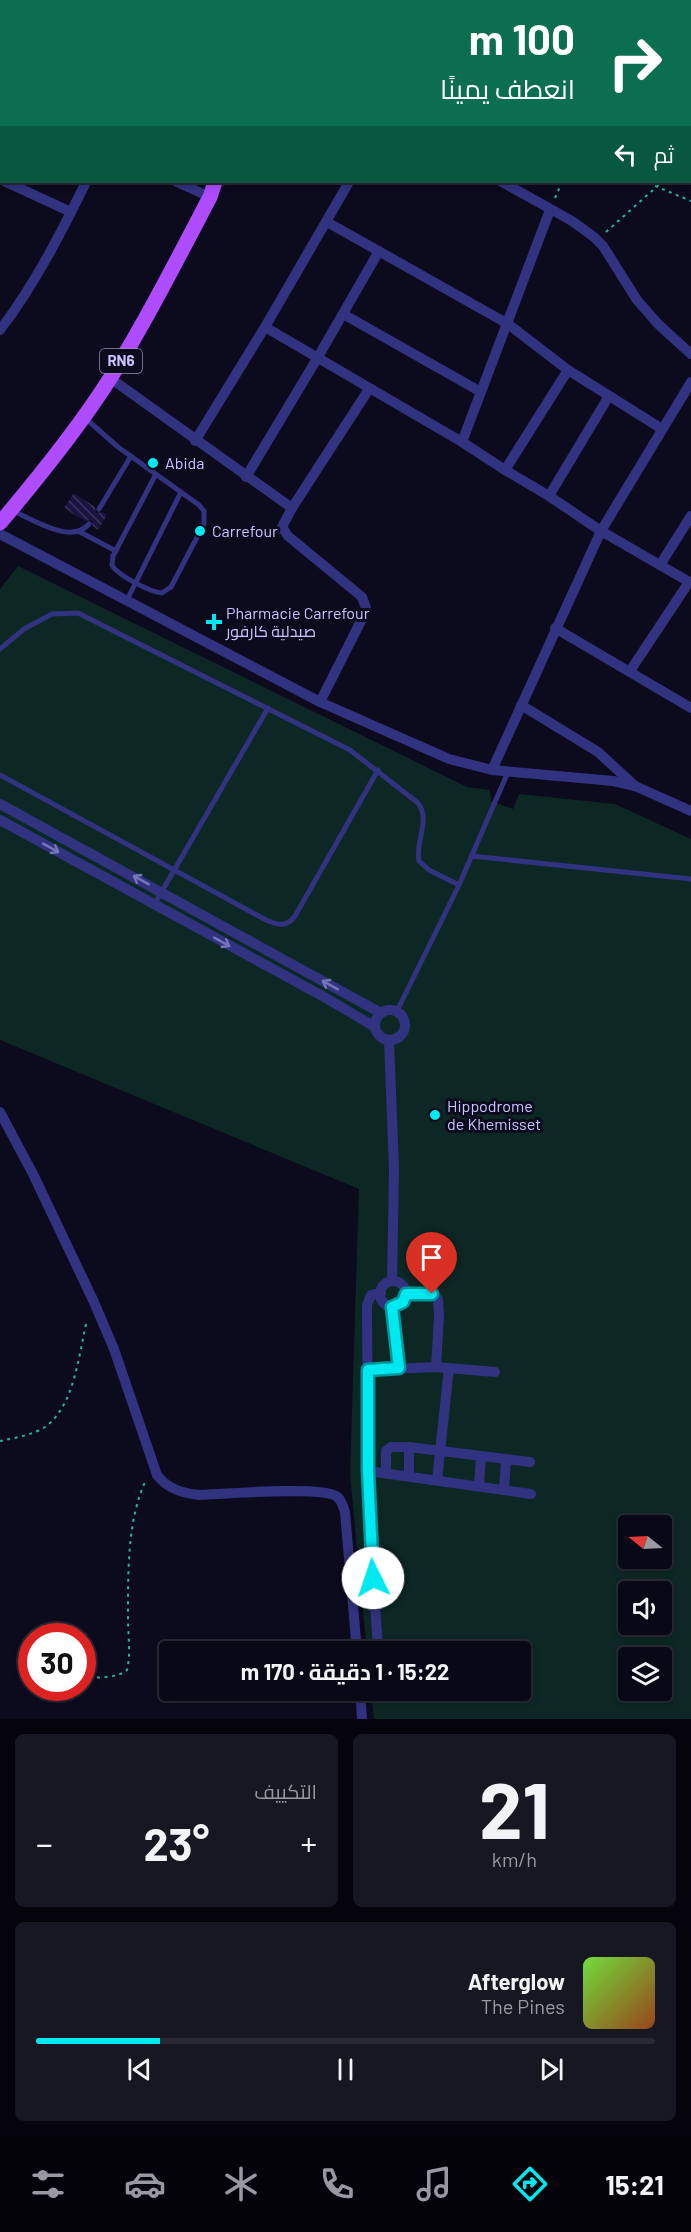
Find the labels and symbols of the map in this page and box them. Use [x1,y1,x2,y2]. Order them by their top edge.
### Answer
road number: RN6 [100,349,142,373]
place label: Abida [165,453,204,472]
marker: Abida [146,456,160,470]
place label: Carrefour [212,521,278,540]
marker: Carrefour [193,524,207,538]
place label: Pharmacie Carrefour صيدلية كارفور [225,603,370,641]
marker: Pharmacie Carrefour صيدلية كارفور [207,615,221,629]
one-way arrow [42,842,59,854]
one-way arrow [133,874,150,886]
one-way arrow [213,937,231,948]
one-way arrow [322,979,339,991]
place label: Hippodrome de Khemisset [447,1096,541,1133]
marker: Hippodrome de Khemisset [428,1108,442,1122]
pin [406,1232,457,1294]
north arrow [618,1515,672,1569]
position arrow [341,1546,405,1610]
speed limit sign: 30 [18,1623,96,1701]

